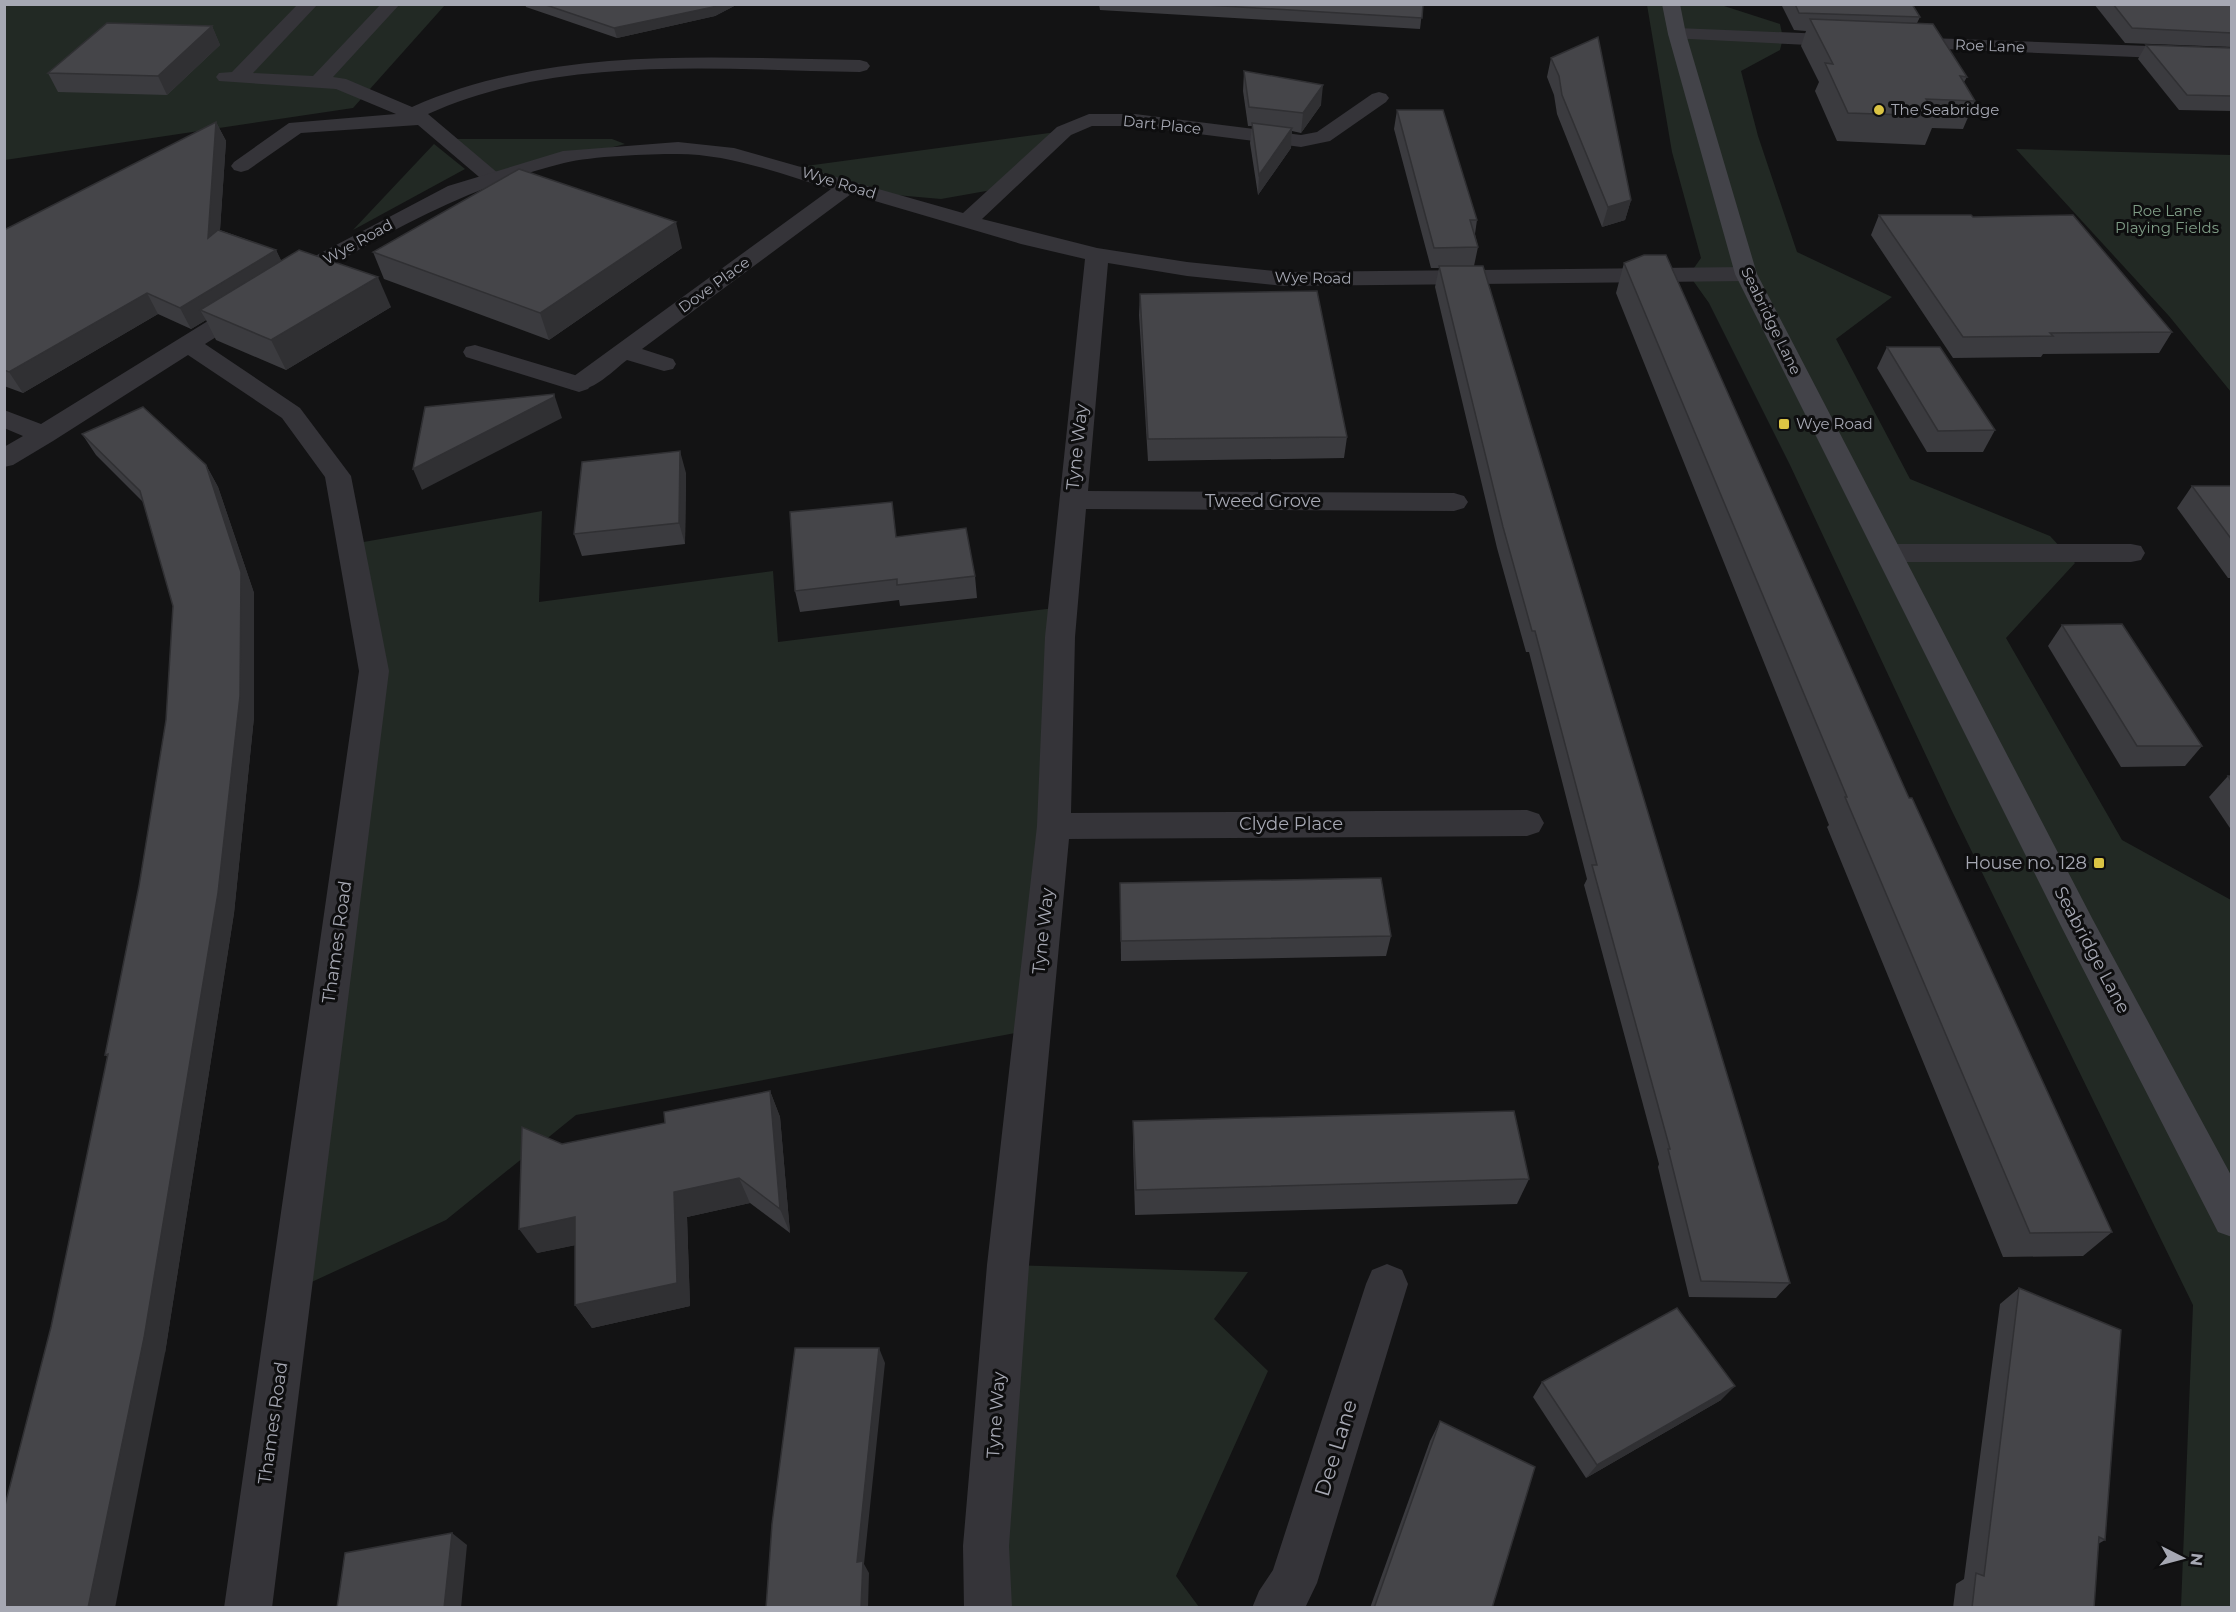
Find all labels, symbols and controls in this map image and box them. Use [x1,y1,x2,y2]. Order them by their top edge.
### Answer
street label: Roe Lane [1955,35,2025,56]
place label: The Seabridge [1891,100,1999,119]
marker: The Seabridge [1872,103,1886,117]
street label: Dart Place [1122,111,1202,138]
street label: Wye Road [800,162,879,203]
park label: Roe Lane Playing Fields [2115,201,2219,237]
street label: Wye Road [320,215,396,268]
street label: Dove Place [674,252,753,317]
street label: Seabridge Lane [1737,264,1806,378]
street label: Wye Road [1274,267,1352,288]
street label: Tyne Way [1062,402,1093,491]
place label: Wye Road [1796,414,1873,433]
marker: Wye Road [1777,417,1791,431]
street label: Tweed Grove [1205,490,1321,512]
street label: Clyde Place [1239,813,1343,835]
place label: House no. 128 [1965,852,2087,874]
marker: House no. 128 [2092,856,2106,870]
street label: Thames Road [318,879,356,1005]
street label: Seabridge Lane [2049,883,2135,1017]
street label: Tyne Way [1028,886,1059,975]
street label: Thames Road [254,1360,292,1486]
street label: Tyne Way [982,1371,1010,1459]
street label: Dee Lane [1309,1396,1362,1499]
north arrow [2152,1528,2212,1588]
text: N [2186,1552,2207,1567]

